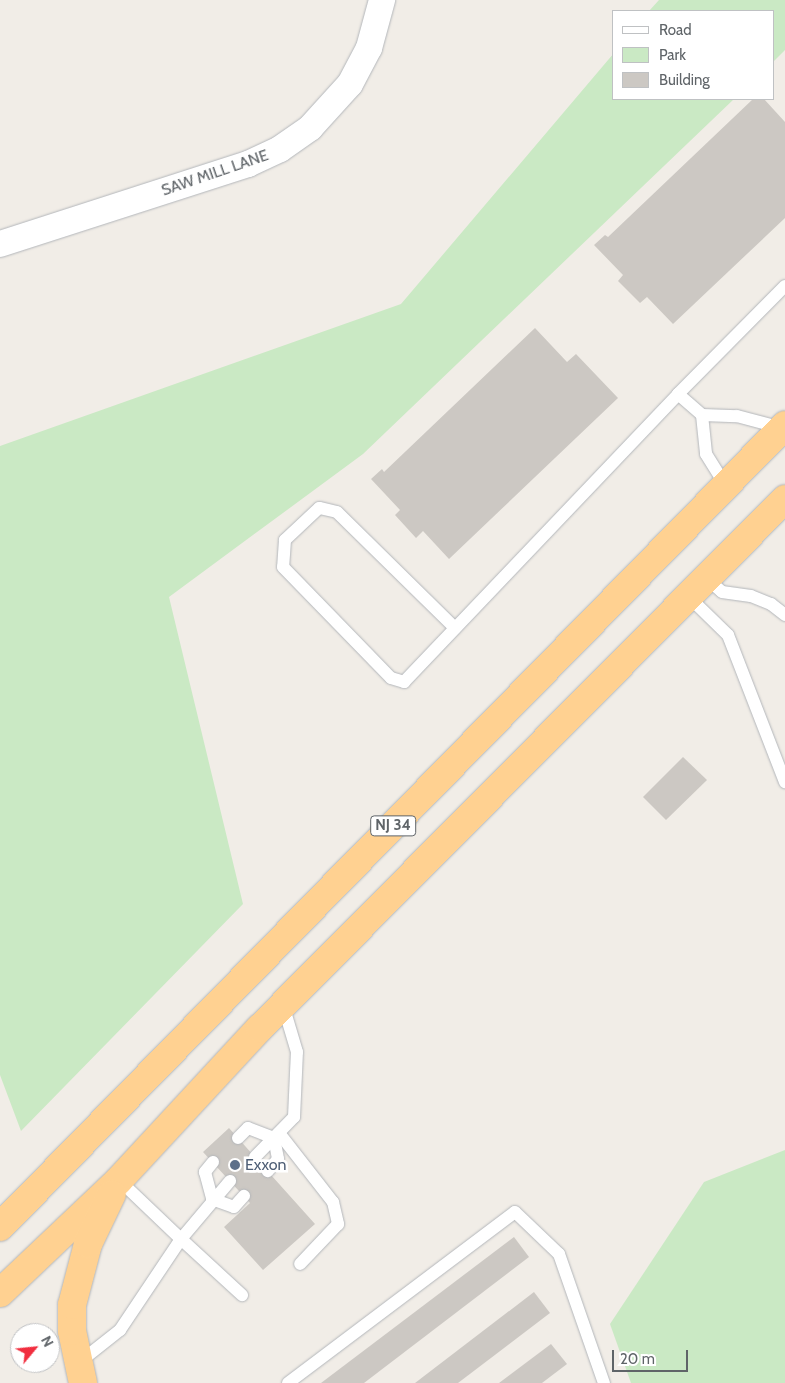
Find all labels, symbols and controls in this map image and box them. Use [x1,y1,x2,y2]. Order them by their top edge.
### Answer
legend [612,10,775,100]
text: Road [659,21,692,39]
text: Park [659,46,686,64]
text: Building [659,71,710,89]
street label: SAW MILL LANE [159,146,271,200]
road number: NJ 34 [369,814,417,838]
place label: Exxon [245,1155,286,1175]
marker: Exxon [229,1159,241,1171]
north arrow [10,1323,60,1373]
text: N [37,1333,58,1350]
scale bar [615,1340,691,1372]
text: 20 m [620,1350,655,1368]

